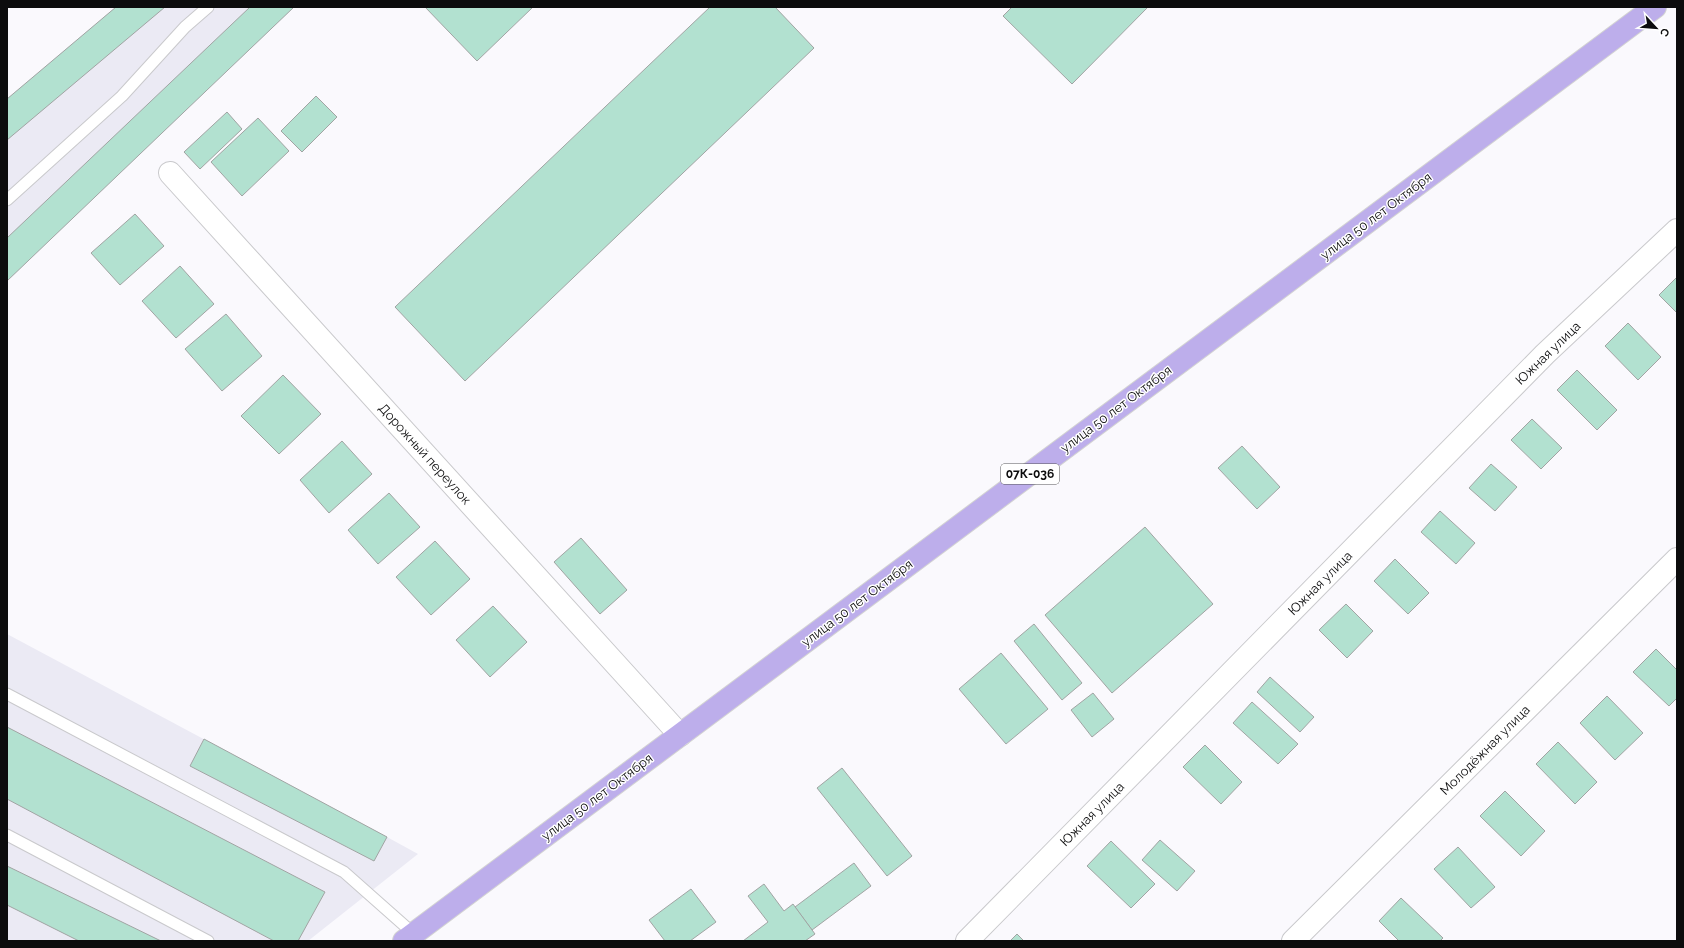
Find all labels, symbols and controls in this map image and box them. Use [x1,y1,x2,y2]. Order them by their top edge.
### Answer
north arrow [1636,8,1676,48]
text: С [1657,26,1672,39]
street label: улица 50 лет Октября [1318,169,1434,263]
street label: Южная улица [1513,318,1583,388]
street label: улица 50 лет Октября [1058,362,1174,456]
street label: Дорожный переулок [376,401,474,508]
road number: 07К-036 [1001,464,1059,484]
street label: Южная улица [1285,548,1355,618]
street label: улица 50 лет Октября [799,556,915,650]
street label: Молодёжная улица [1437,702,1533,798]
street label: улица 50 лет Октября [539,750,655,844]
street label: Южная улица [1057,779,1127,849]

